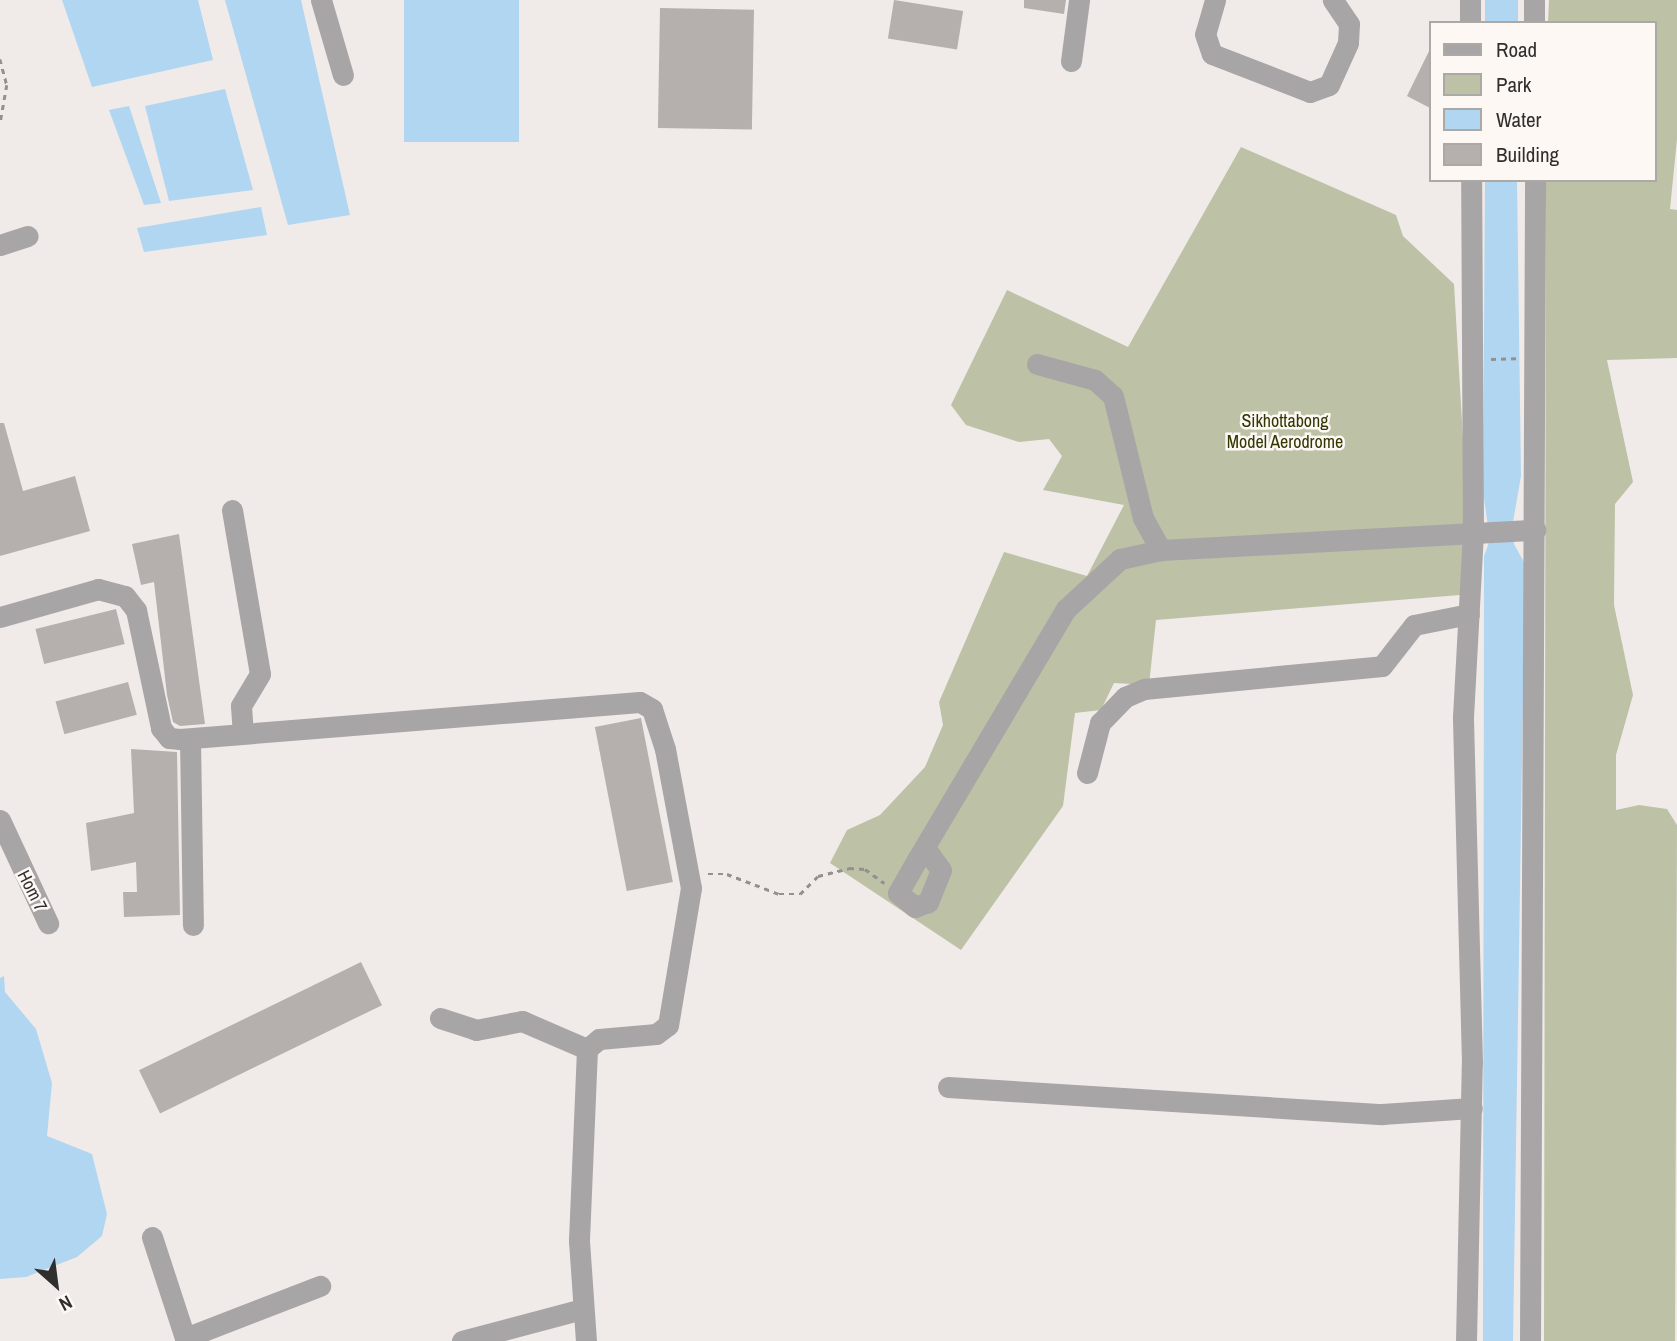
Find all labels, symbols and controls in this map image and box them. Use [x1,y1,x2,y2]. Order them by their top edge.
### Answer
legend [1428,21,1656,182]
text: Road [1496,35,1537,64]
text: Park [1496,70,1531,99]
text: Water [1496,105,1541,134]
text: Building [1496,140,1559,169]
park label: Sikhottabong Model Aerodrome [1226,411,1344,453]
street label: Hom 7 [13,867,51,915]
north arrow [21,1250,91,1320]
text: N [55,1289,77,1318]

